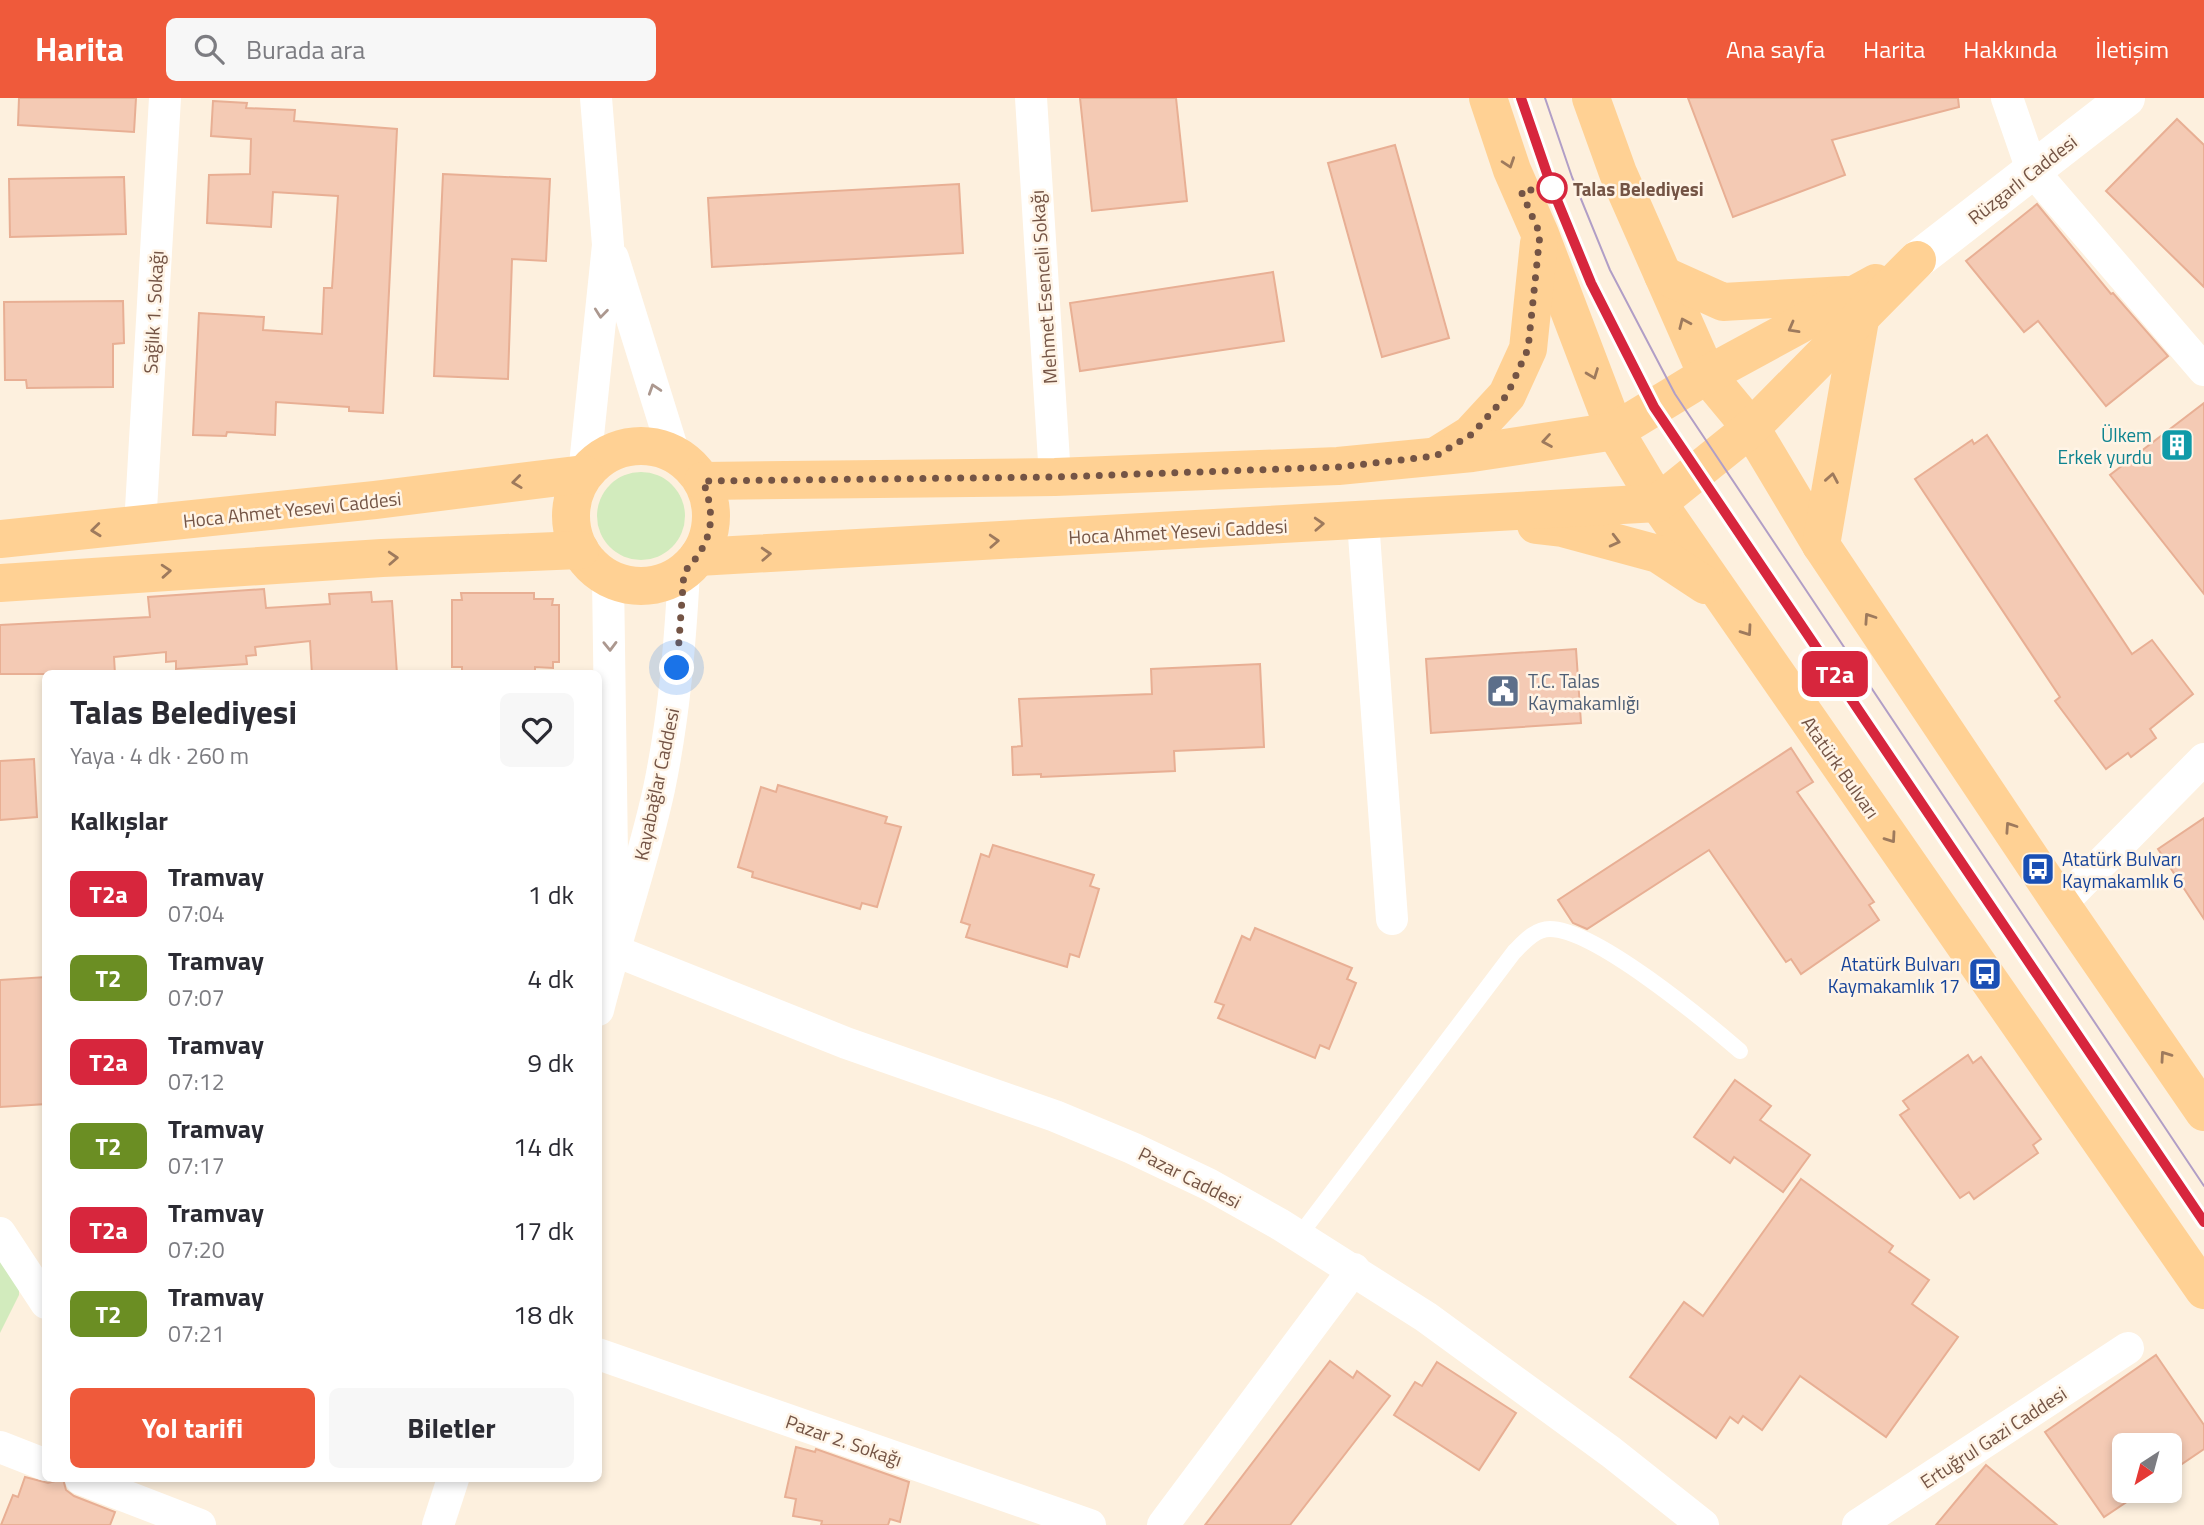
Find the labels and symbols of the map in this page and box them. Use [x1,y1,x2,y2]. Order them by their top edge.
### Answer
street label: Rüzgarlı Caddesi [1961,127,2083,231]
one-way arrow [1501,156,1515,168]
marker: Talas Belediyesi [1537,173,1567,203]
place label: Talas Belediyesi [1573,174,1704,203]
street label: Mehmet Esenceli Sokağı [1022,189,1064,385]
street label: Sağlık 1. Sokağı [135,250,171,374]
one-way arrow [594,307,609,319]
one-way arrow [1678,317,1692,330]
one-way arrow [1788,320,1800,333]
one-way arrow [1585,368,1599,380]
one-way arrow [648,383,662,396]
place label: Ülkem Erkek yurdu [2057,420,2152,471]
building icon: Ülkem Erkek yurdu [2158,426,2196,464]
one-way arrow [1541,433,1553,448]
one-way arrow [1824,472,1839,484]
one-way arrow [511,475,523,490]
street label: Hoca Ahmet Yesevi Caddesi [181,483,403,535]
street label: Hoca Ahmet Yesevi Caddesi [1068,511,1288,551]
one-way arrow [1313,516,1324,531]
one-way arrow [90,522,101,537]
one-way arrow [1609,533,1621,547]
one-way arrow [988,534,999,549]
one-way arrow [761,546,772,561]
one-way arrow [388,550,399,565]
one-way arrow [161,564,172,579]
one-way arrow [1865,613,1878,626]
one-way arrow [1739,624,1752,637]
one-way arrow [602,641,617,652]
your location [659,650,694,685]
line badge: T2a [1795,651,1875,697]
place label: T.C. Talas Kaymakamlığı [1528,666,1640,717]
public building icon: T.C. Talas Kaymakamlığı [1484,672,1522,710]
street label: Kayabağlar Caddesi [626,705,686,863]
street label: Atatürk Bulvarı [1795,710,1887,824]
one-way arrow [2006,822,2018,835]
one-way arrow [1883,830,1895,843]
place label: Atatürk Bulvarı Kaymakamlık 6 [2062,844,2184,895]
bus stop icon: Atatürk Bulvarı Kaymakamlık 6 [2019,850,2057,888]
place label: Atatürk Bulvarı Kaymakamlık 17 [1828,949,1960,1000]
bus stop icon: Atatürk Bulvarı Kaymakamlık 17 [1966,955,2004,993]
one-way arrow [2161,1051,2173,1064]
street label: Pazar Caddesi [1133,1139,1247,1215]
street label: Ertuğrul Gazi Caddesi [1914,1379,2072,1495]
street label: Pazar 2. Sokağı [782,1407,906,1473]
north arrow [2112,1433,2182,1503]

